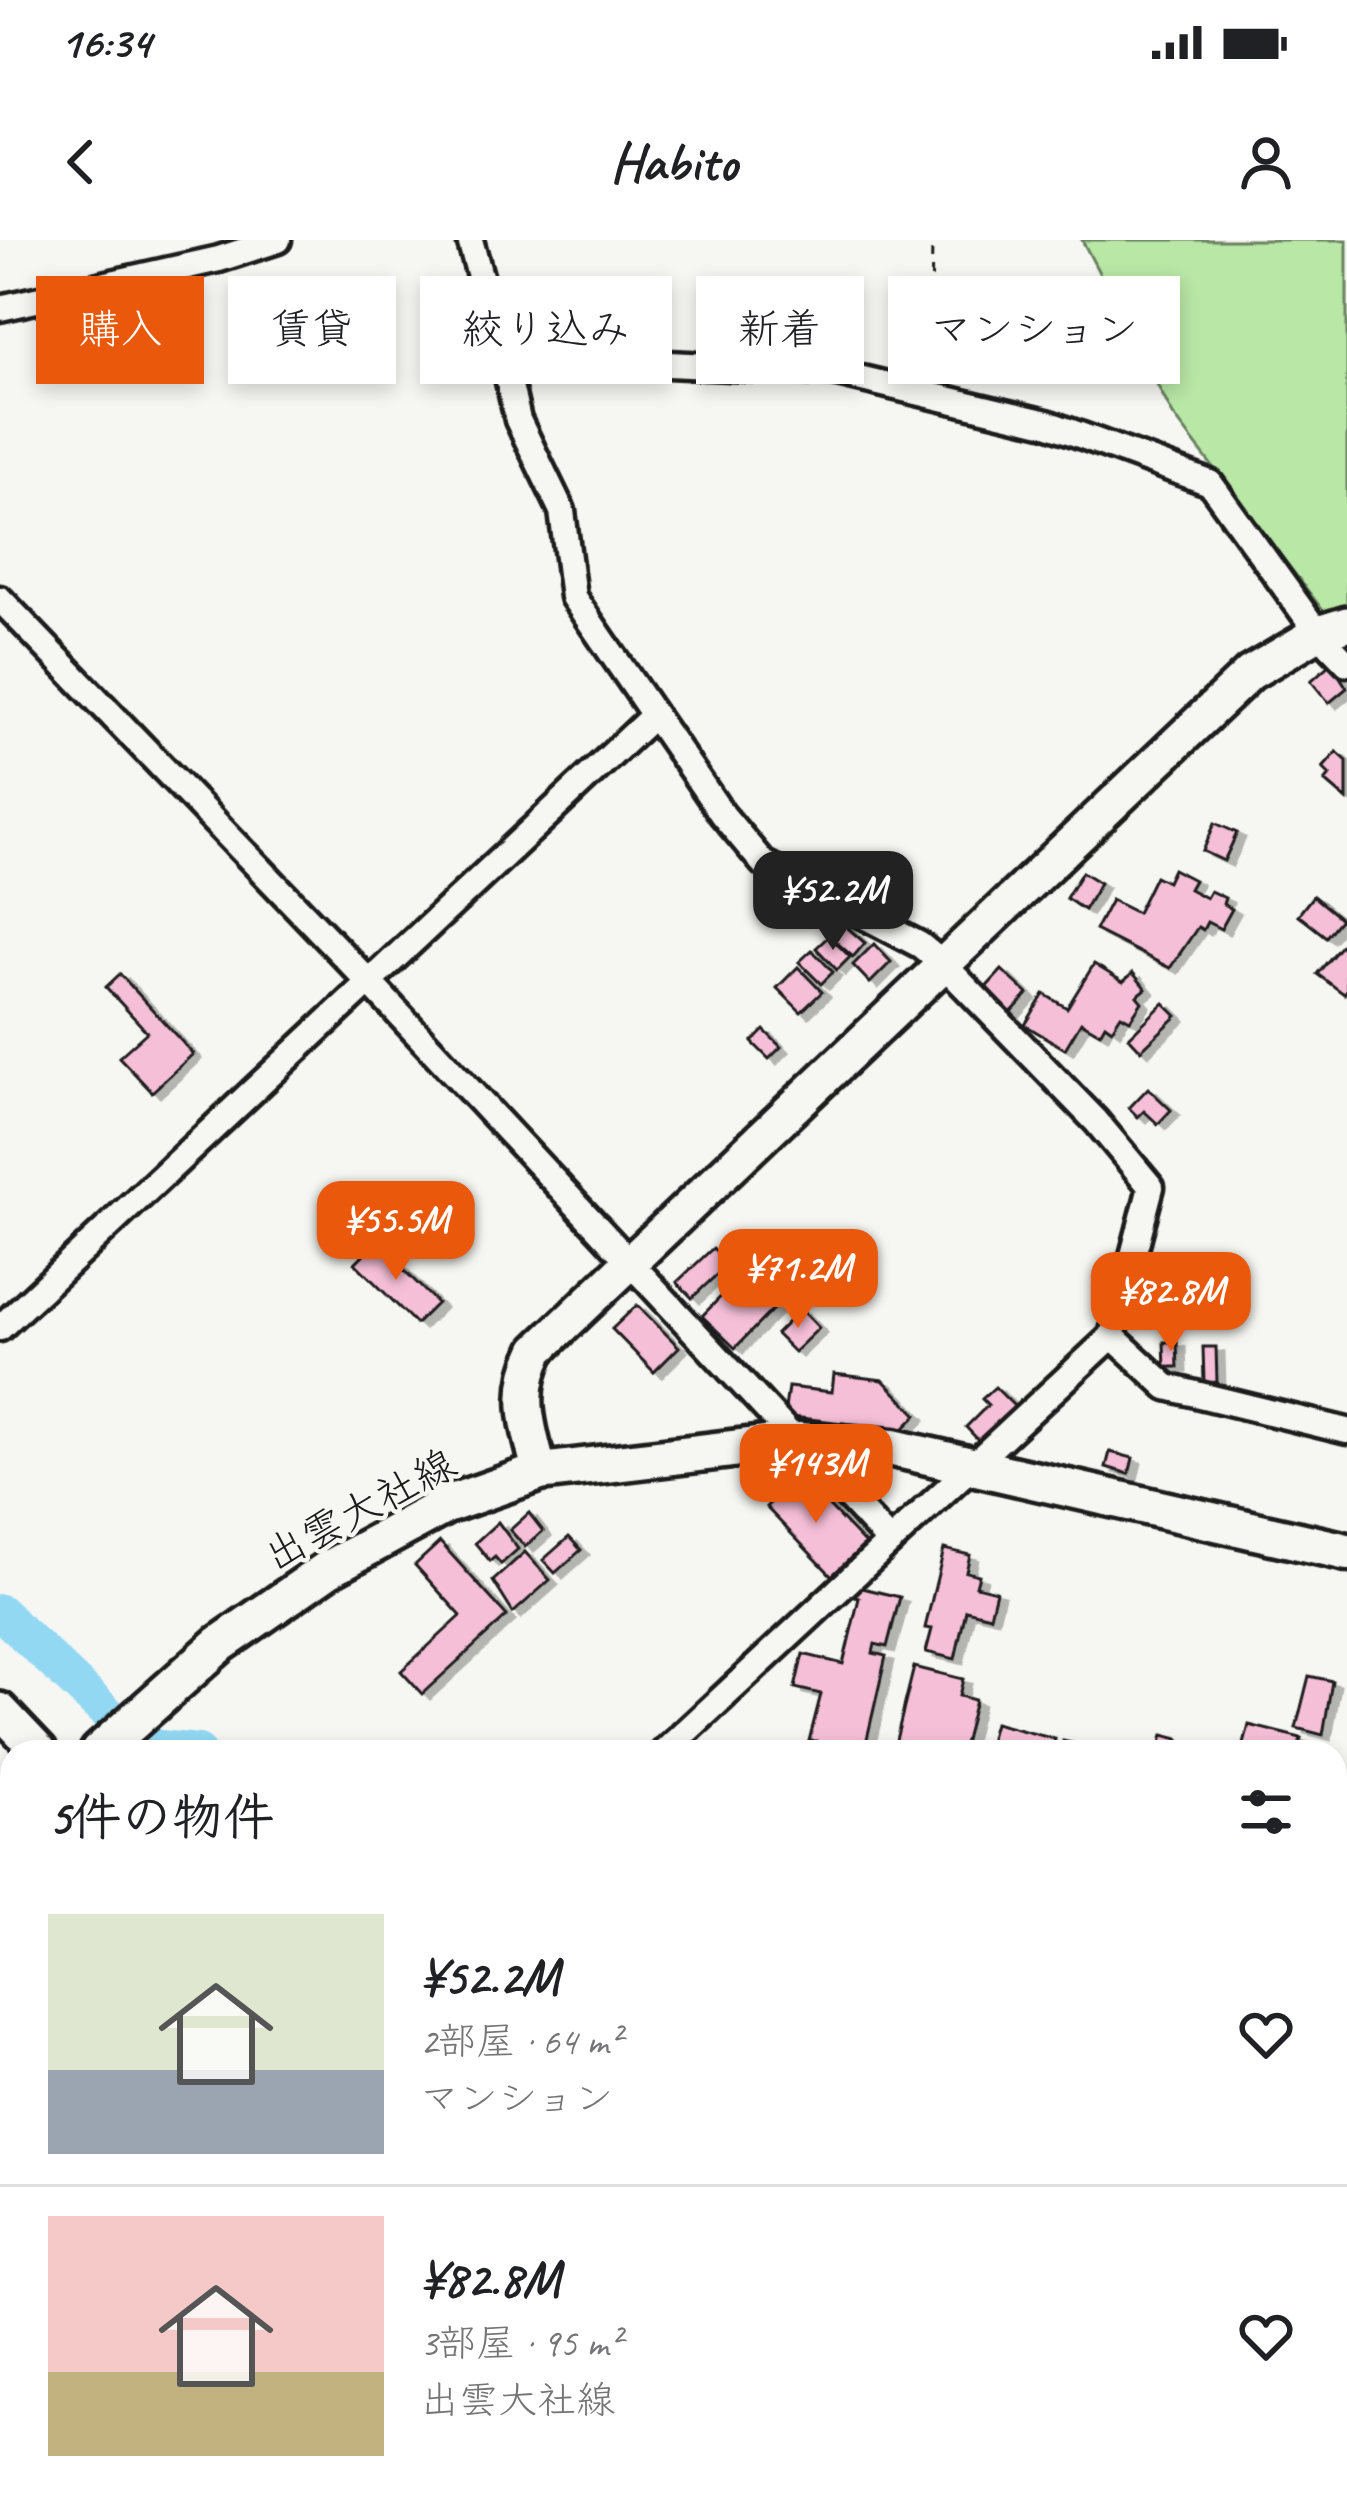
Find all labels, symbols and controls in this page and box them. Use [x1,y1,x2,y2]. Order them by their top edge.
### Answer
text: 16:34 [60,14,151,71]
text: Habito [610,128,737,196]
icon: back [48,129,114,195]
icon: person [1233,129,1299,195]
chip: 購入 [36,276,204,384]
chip: 賃貸 [228,276,396,384]
chip: 絞り込み [420,276,672,384]
chip: 新着 [696,276,864,384]
chip: マンション [888,276,1180,384]
pin: ¥52.2M [735,851,931,953]
text: ¥52.2M [780,865,886,914]
pin: ¥55.5M [298,1181,494,1283]
text: ¥55.5M [344,1195,448,1244]
pin: ¥71.2M [700,1229,896,1331]
text: ¥71.2M [745,1243,851,1292]
pin: ¥82.8M [1073,1252,1269,1354]
text: ¥82.8M [1118,1266,1224,1315]
pin: ¥143M [732,1424,900,1526]
street label: 出雲大社線 [255,1437,465,1583]
text: ¥143M [767,1438,865,1487]
icon: filters [1233,1779,1299,1845]
text: 5件の物件 [48,1785,274,1849]
text: ¥52.2M [420,1945,558,2009]
icon: home [144,1962,288,2106]
icon: heart [1233,2001,1299,2067]
text: 2部屋 · 64 m² [420,2017,621,2066]
text: マンション [420,2074,613,2123]
text: ¥82.8M [420,2247,559,2311]
icon: home [144,2264,288,2408]
icon: heart [1233,2303,1299,2369]
text: 3部屋 · 95 m² [420,2319,621,2368]
text: 出雲大社線 [420,2376,615,2425]

